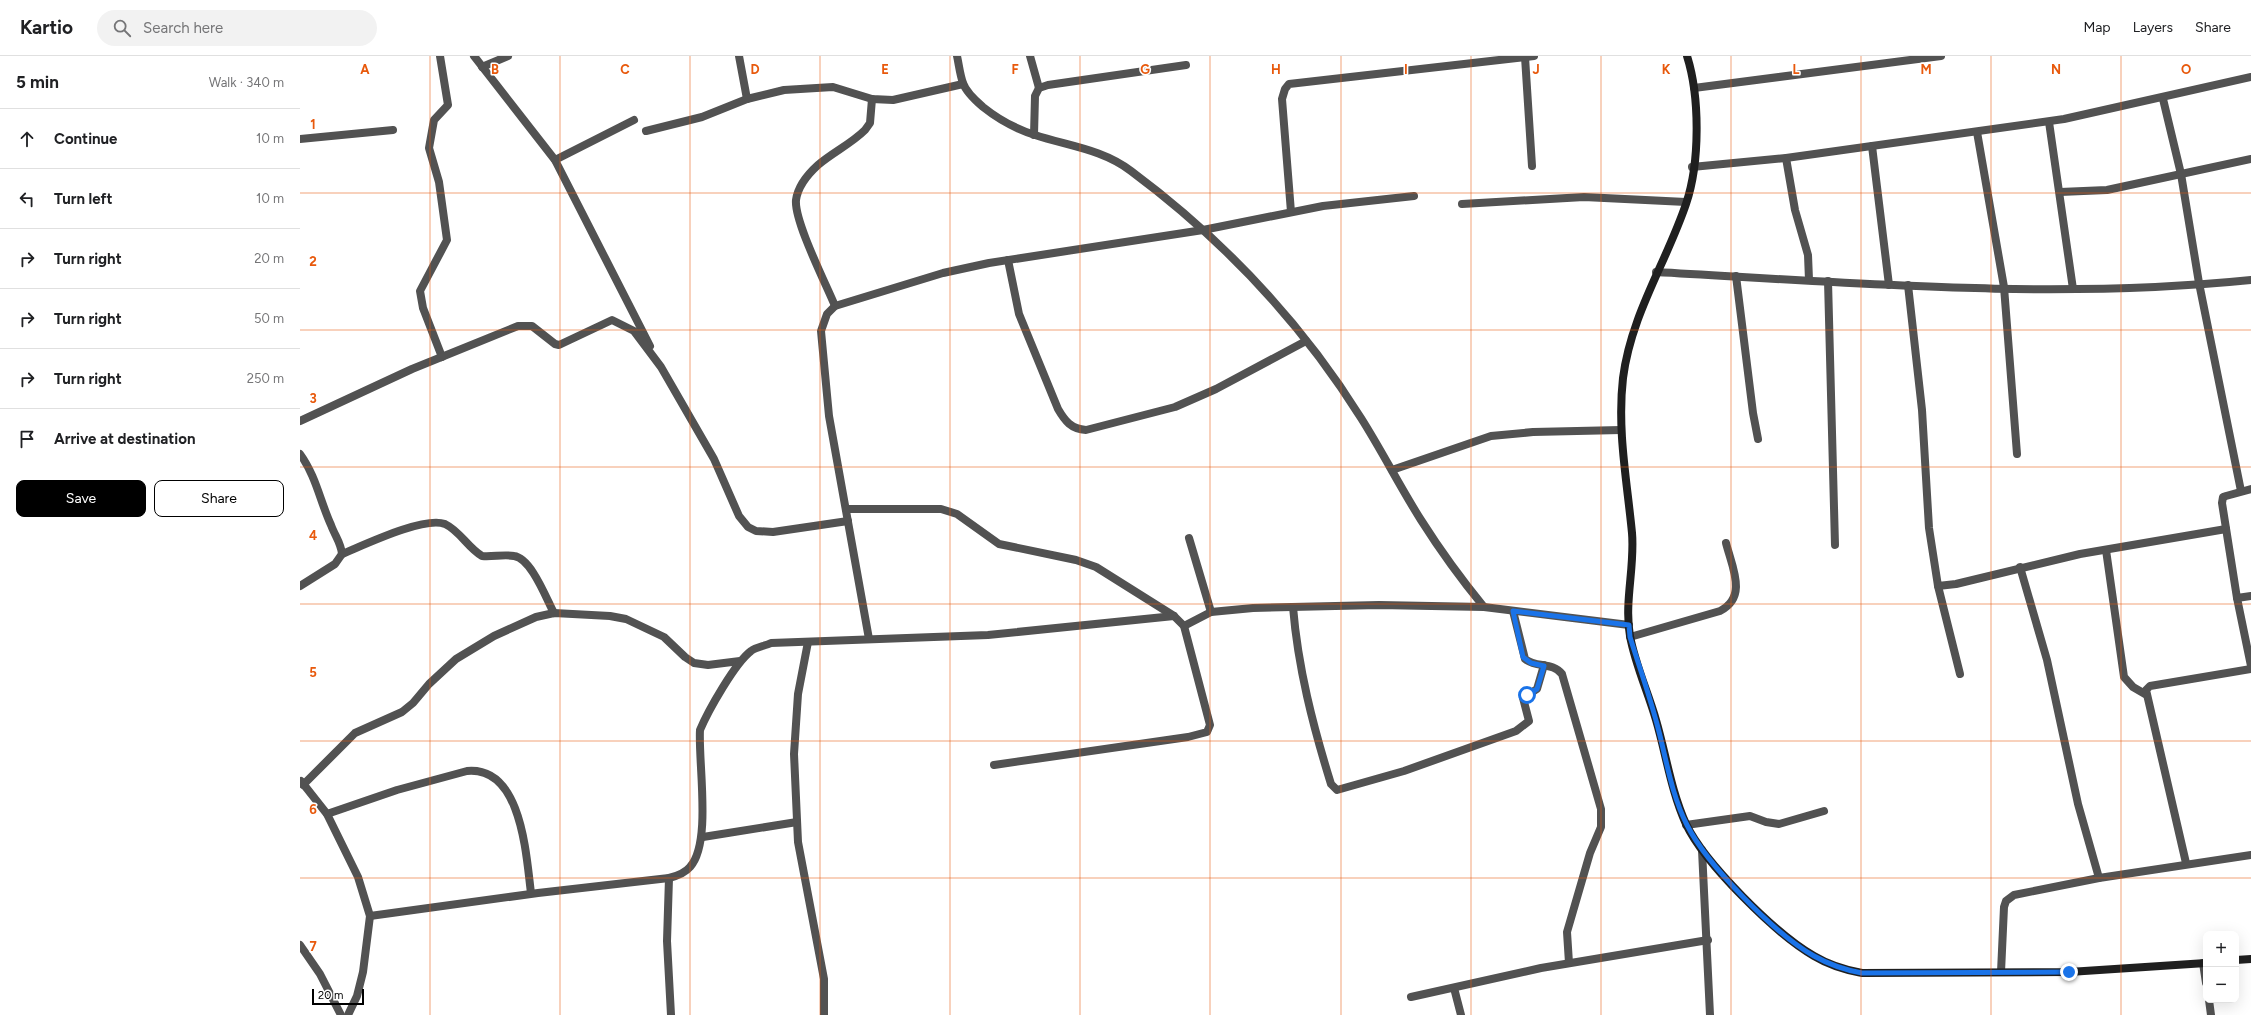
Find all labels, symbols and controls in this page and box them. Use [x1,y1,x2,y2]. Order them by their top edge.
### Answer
search box [97,10,377,46]
text: Kartio [20,16,73,39]
icon: search [111,17,133,39]
text: Search here [143,19,223,37]
text: Map [2083,19,2111,36]
text: Layers [2133,19,2173,36]
text: Share [2195,19,2231,36]
text: A [360,62,370,77]
text: B [491,62,499,77]
text: C [620,62,630,77]
text: D [750,62,760,77]
text: E [881,62,889,77]
text: F [1011,62,1019,77]
text: G [1140,62,1150,77]
text: H [1271,62,1281,77]
text: I [1404,62,1408,77]
text: J [1532,62,1540,77]
text: K [1662,62,1671,77]
text: L [1793,62,1800,77]
text: M [1920,62,1932,77]
text: N [2051,62,2061,77]
text: O [2181,62,2191,77]
text: 5 min [16,72,59,92]
text: Walk · 340 m [209,75,284,90]
text: 1 [310,117,316,132]
icon: ahead [16,128,38,150]
text: Continue [54,130,117,148]
text: 10 m [256,131,284,146]
icon: left [16,188,38,210]
text: Turn left [54,190,112,208]
text: 10 m [256,191,284,206]
icon: right [16,248,38,270]
text: Turn right [54,250,122,268]
text: 20 m [254,251,284,266]
text: 2 [309,254,317,269]
icon: right [16,308,38,330]
text: Turn right [54,310,122,328]
text: 50 m [254,311,284,326]
icon: right [16,368,38,390]
text: Turn right [54,370,122,388]
text: 250 m [247,371,284,386]
text: 3 [309,391,317,406]
icon: arrive [16,428,38,450]
text: Arrive at destination [54,430,195,448]
button: Save [16,480,146,517]
button: Share [154,480,284,517]
text: 4 [309,528,317,543]
text: 5 [309,665,317,680]
route start [1518,686,1536,704]
text: 6 [309,802,317,817]
map controls [2203,931,2239,1003]
button: + [2203,931,2239,967]
text: 7 [309,939,317,954]
route end [2060,963,2078,981]
button: − [2203,967,2239,1003]
scale bar [312,987,364,1006]
text: 20 m [318,989,343,1002]

